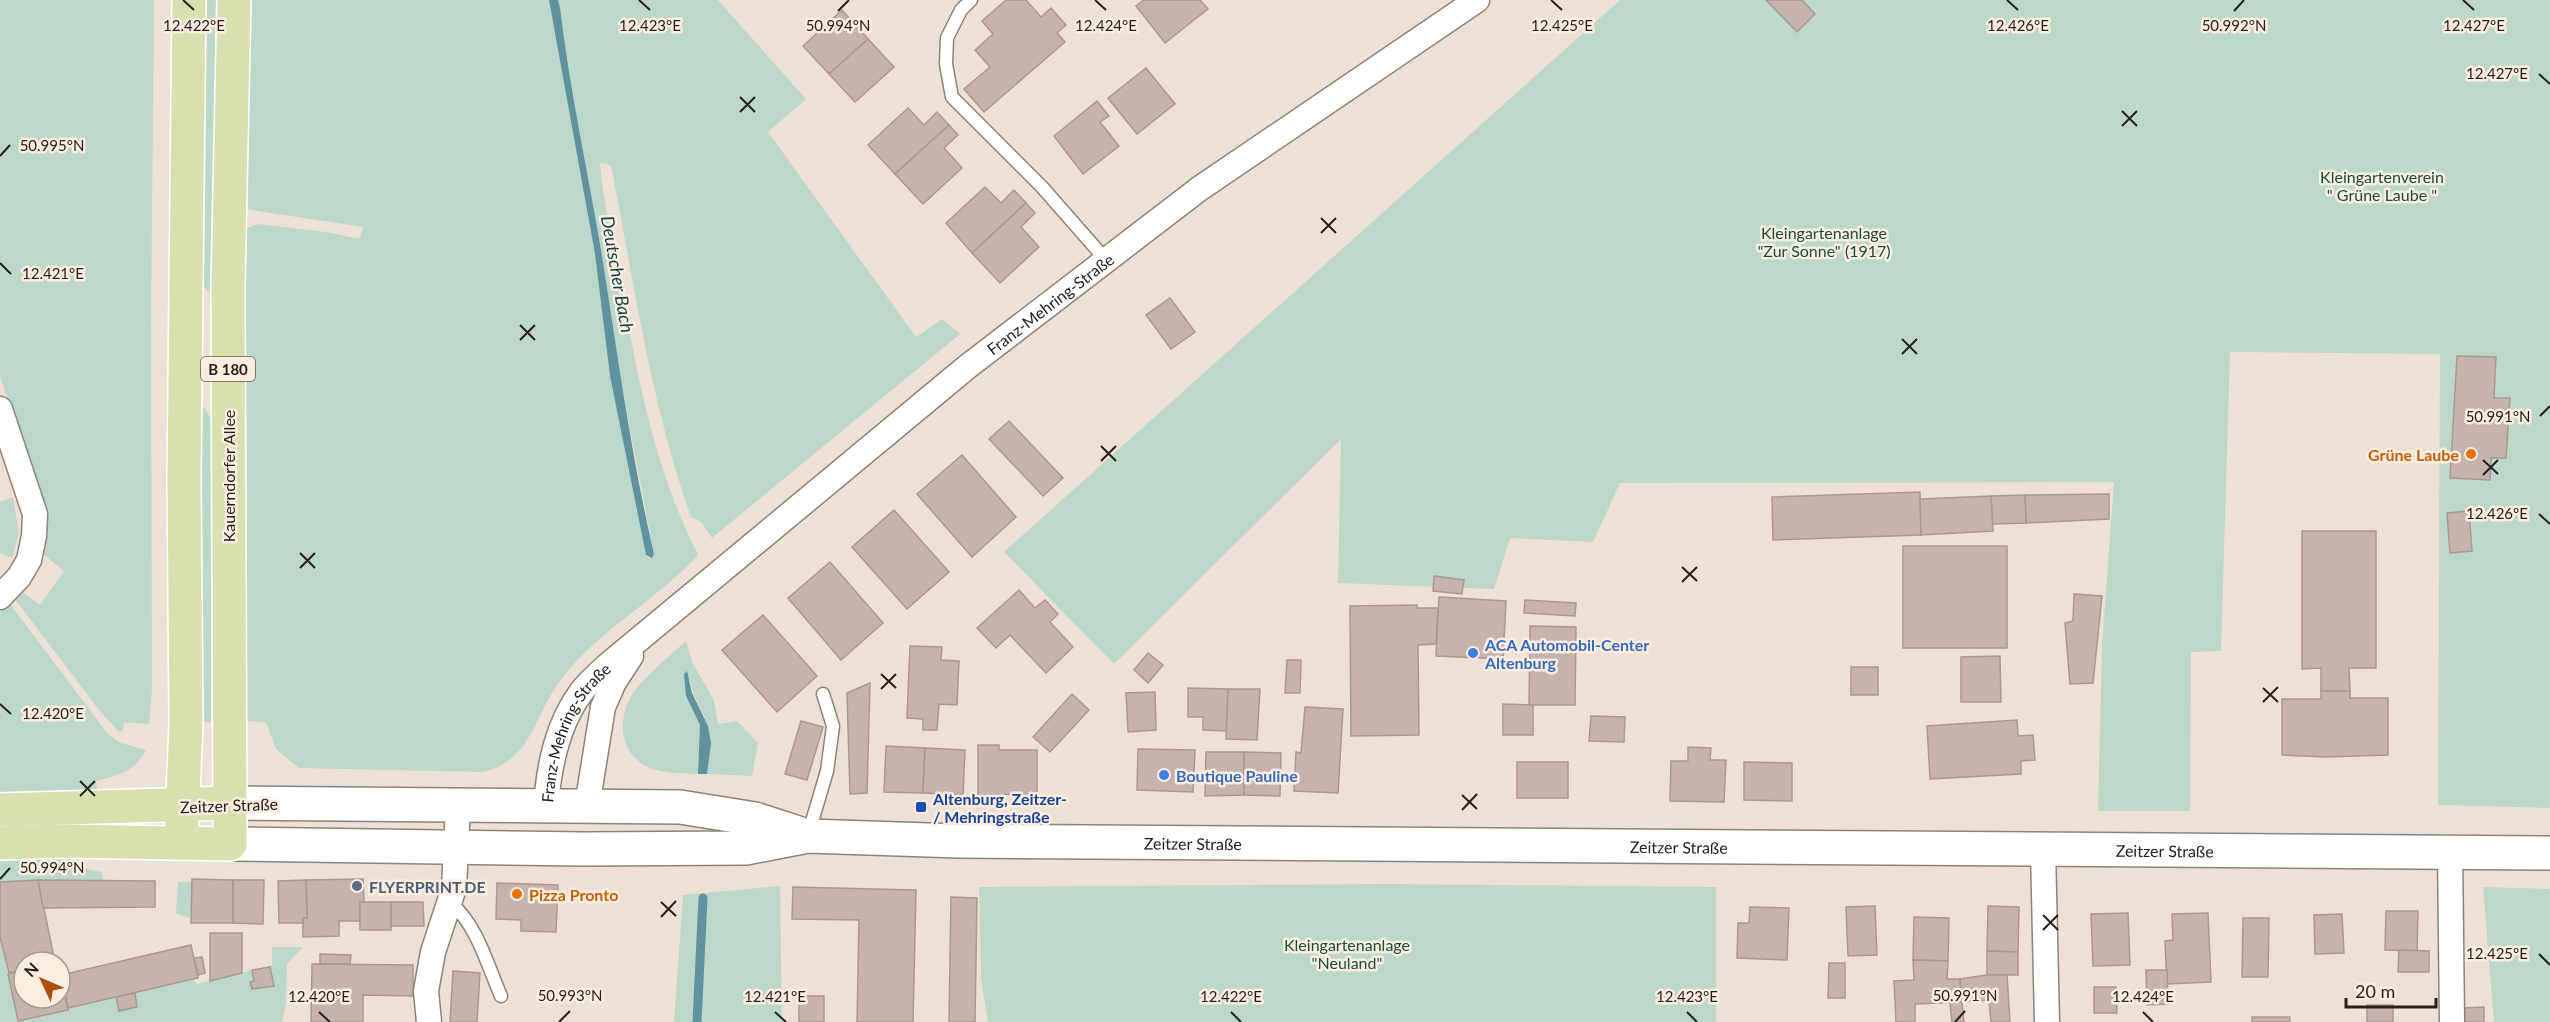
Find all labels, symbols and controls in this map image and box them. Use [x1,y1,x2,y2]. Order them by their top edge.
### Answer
text: 12.422°E [163,16,225,34]
text: 12.423°E [619,16,681,34]
text: 50.994°N [806,16,870,34]
text: 12.424°E [1075,16,1137,34]
text: 12.425°E [1531,16,1593,34]
text: 12.426°E [1987,16,2049,34]
text: 50.992°N [2202,16,2266,34]
text: 12.427°E [2443,16,2505,34]
text: 12.427°E [2466,64,2528,82]
text: 50.995°N [20,136,84,154]
park label: Kleingartenverein " Grüne Laube " [2320,167,2444,204]
water label: Deutscher Bach [597,214,639,334]
park label: Kleingartenanlage "Zur Sonne" (1917) [1757,223,1891,260]
street label: Franz-Mehring-Straße [983,249,1117,358]
text: 12.421°E [22,264,84,282]
road number: B 180 [201,357,255,381]
text: 50.991°N [2466,407,2530,425]
street label: Kauerndorfer Allee [219,410,238,542]
place label: Grüne Laube [2368,445,2459,464]
marker: Grüne Laube [2464,447,2478,461]
text: 12.426°E [2466,504,2528,522]
place label: ACA Automobil-Center Altenburg [1484,635,1649,672]
marker: ACA Automobil-Center Altenburg [1466,646,1480,660]
street label: Franz-Mehring-Straße [537,658,614,803]
text: 12.420°E [22,704,84,722]
place label: Boutique Pauline [1176,766,1298,785]
marker: Boutique Pauline [1157,768,1171,782]
place label: Altenburg, Zeitzer- / Mehringstraße [932,789,1067,826]
street label: Zeitzer Straße [180,794,278,816]
marker: Altenburg, Zeitzer- / Mehringstraße [914,800,928,814]
street label: Zeitzer Straße [1144,833,1242,853]
street label: Zeitzer Straße [1630,837,1728,856]
street label: Zeitzer Straße [2116,840,2214,860]
text: 50.994°N [20,858,84,876]
place label: FLYERPRINT.DE [369,877,486,896]
marker: FLYERPRINT.DE [350,879,364,893]
place label: Pizza Pronto [529,885,618,904]
marker: Pizza Pronto [510,887,524,901]
park label: Kleingartenanlage "Neuland" [1284,935,1410,972]
text: 12.425°E [2466,944,2528,962]
north arrow [12,950,72,1010]
text: N [20,958,42,980]
scale bar [2346,971,2436,1009]
text: 20 m [2355,980,2395,1002]
text: 50.993°N [538,986,602,1004]
text: 50.991°N [1933,986,1997,1004]
text: 12.420°E [288,987,350,1005]
text: 12.421°E [744,987,806,1005]
text: 12.422°E [1200,987,1262,1005]
text: 12.423°E [1656,987,1718,1005]
text: 12.424°E [2112,987,2174,1005]

